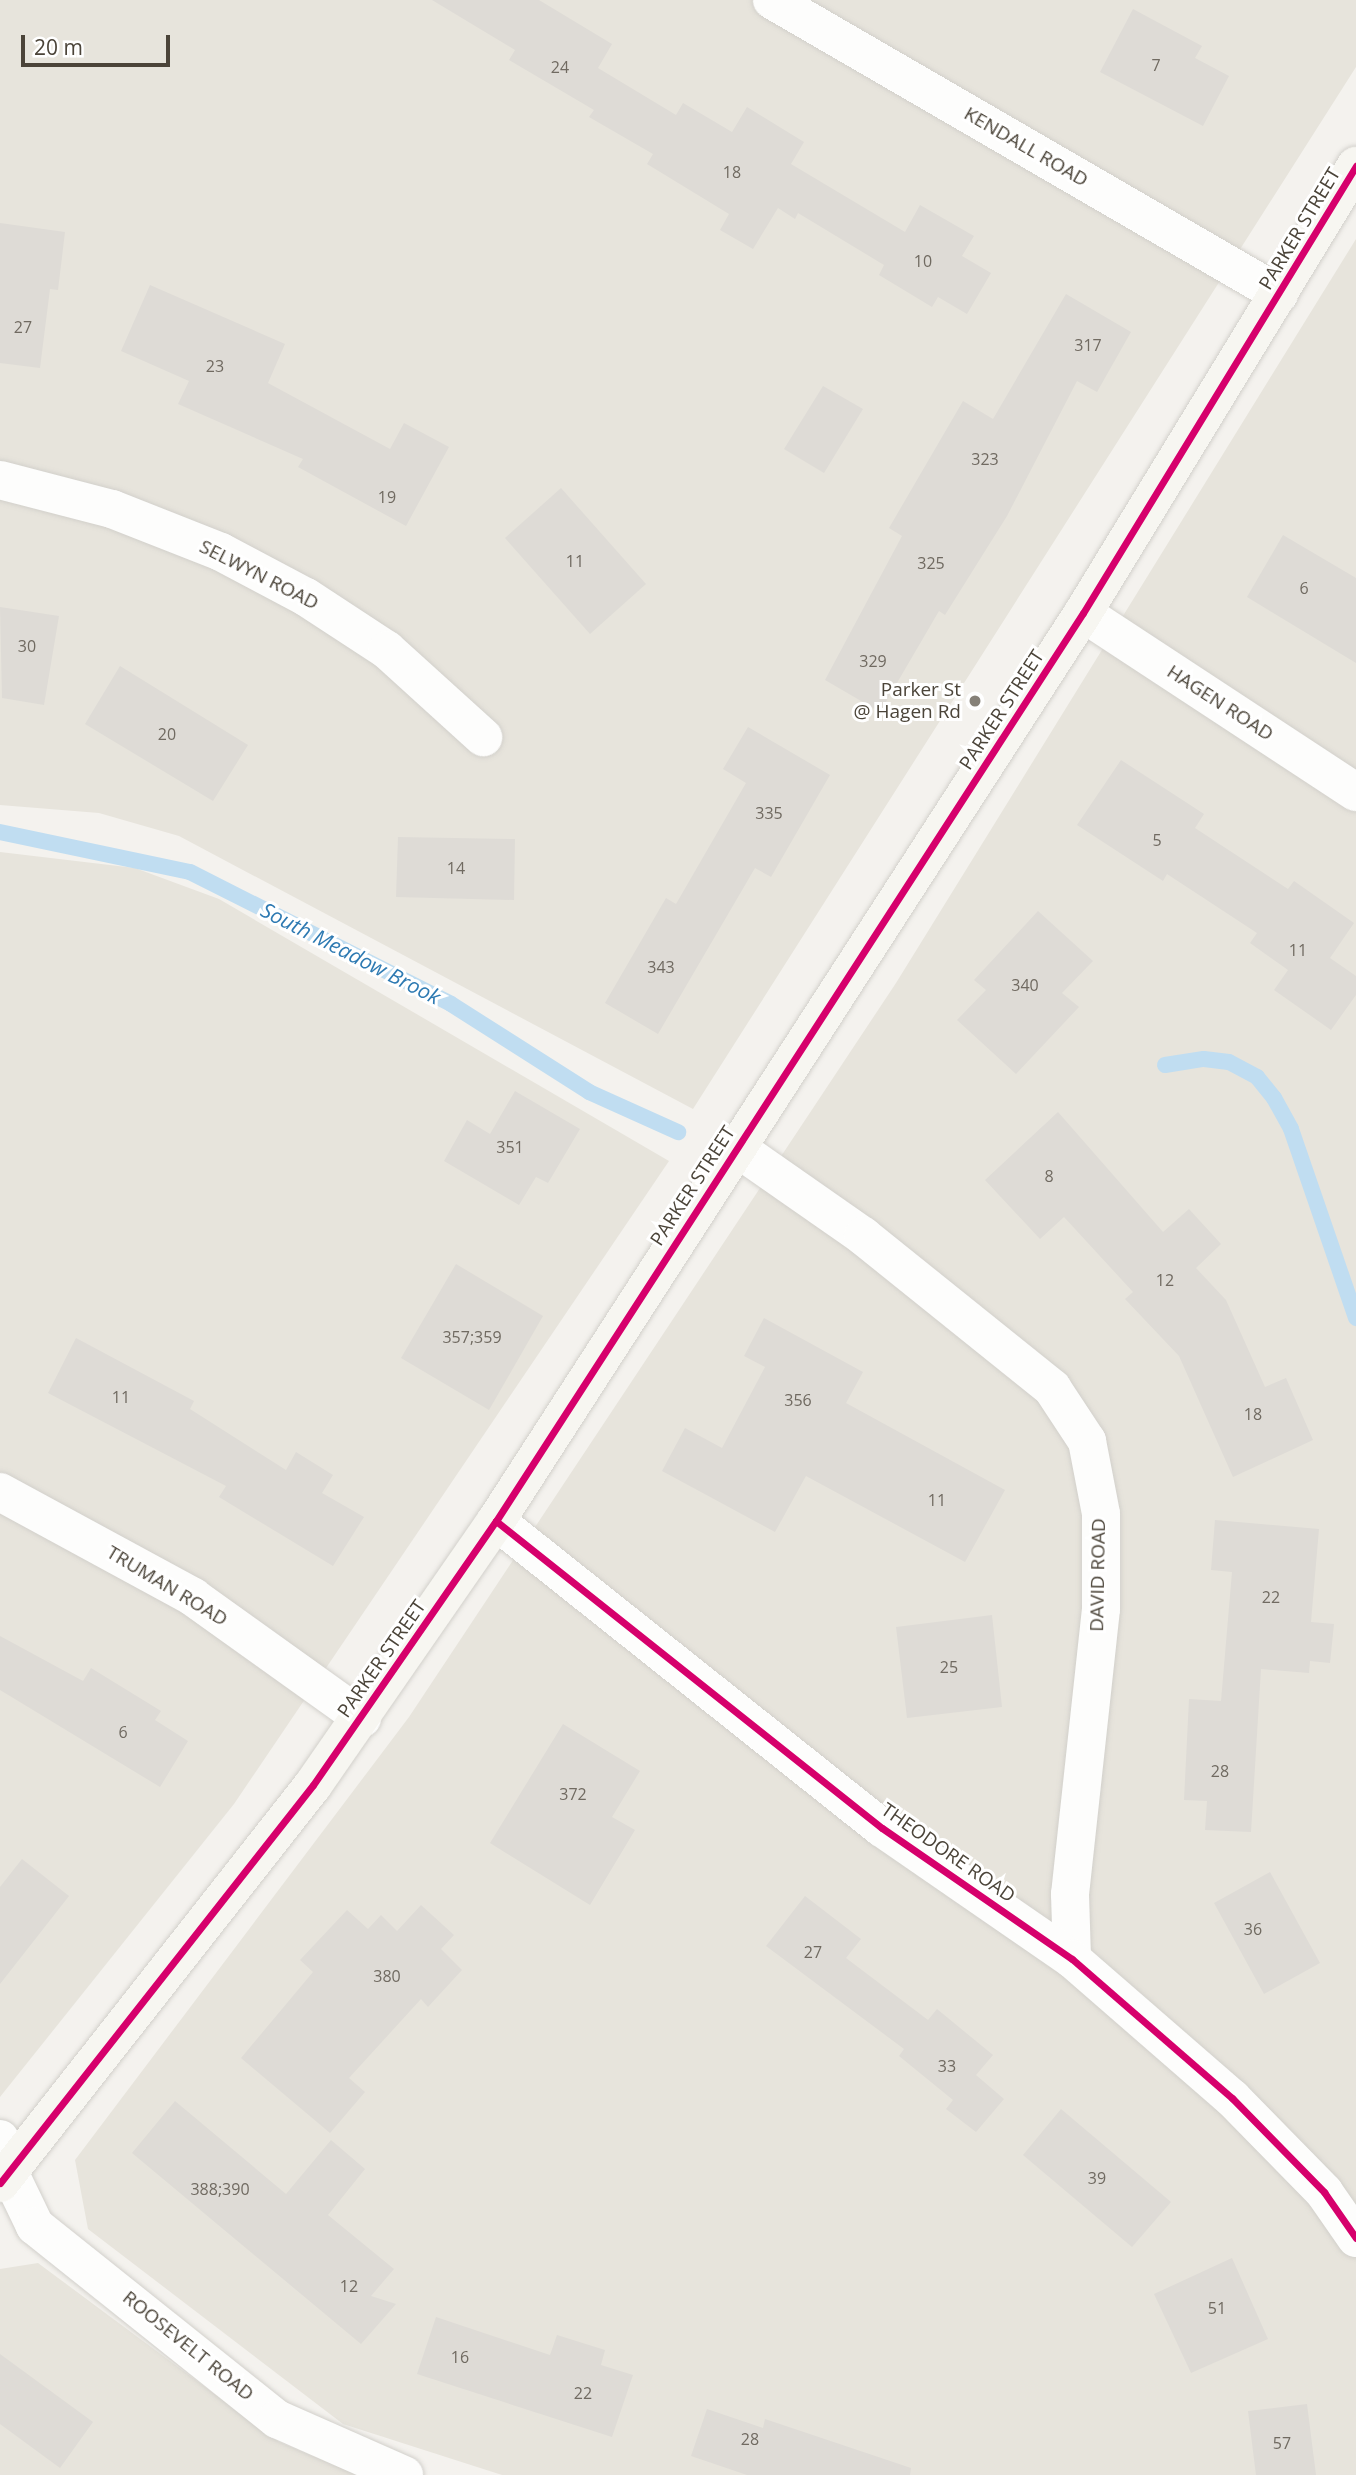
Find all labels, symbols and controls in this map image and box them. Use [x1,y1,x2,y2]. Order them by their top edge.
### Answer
scale bar [24,21,173,65]
text: 20 m [34,33,83,61]
house number: 7 [1151,55,1161,75]
house number: 24 [551,57,569,77]
street label: KENDALL ROAD [960,102,1092,192]
house number: 18 [723,162,741,182]
street label: PARKER STREET [1255,164,1345,294]
house number: 10 [914,251,932,271]
house number: 27 [14,317,32,337]
house number: 317 [1074,335,1102,355]
house number: 23 [206,356,224,376]
house number: 323 [971,449,999,469]
house number: 19 [378,487,396,507]
street label: SELWYN ROAD [196,535,322,615]
house number: 11 [566,551,584,571]
house number: 325 [917,553,945,573]
house number: 6 [1299,578,1309,598]
house number: 30 [18,636,36,656]
street label: PARKER STREET [955,646,1049,774]
house number: 329 [859,651,887,671]
street label: HAGEN ROAD [1163,660,1277,746]
place label: Parker St @ Hagen Rd [854,679,961,723]
marker: Parker St @ Hagen Rd [967,693,983,709]
house number: 20 [158,724,176,744]
house number: 335 [755,803,783,823]
house number: 5 [1152,830,1162,850]
house number: 14 [447,858,465,878]
water label: South Meadow Brook [257,897,445,1009]
house number: 11 [1289,940,1307,960]
house number: 343 [647,957,675,977]
house number: 340 [1011,975,1039,995]
street label: PARKER STREET [646,1122,740,1250]
house number: 351 [496,1137,524,1157]
house number: 8 [1044,1166,1054,1186]
house number: 12 [1156,1270,1174,1290]
house number: 357;359 [442,1327,502,1347]
house number: 11 [112,1387,130,1407]
house number: 356 [784,1390,812,1410]
house number: 18 [1244,1404,1262,1424]
house number: 11 [928,1490,946,1510]
street label: DAVID ROAD [1086,1518,1110,1632]
street label: TRUMAN ROAD [103,1541,231,1631]
house number: 22 [1262,1587,1280,1607]
street label: PARKER STREET [333,1596,431,1722]
house number: 25 [940,1657,958,1677]
house number: 6 [118,1722,128,1742]
house number: 28 [1211,1761,1229,1781]
house number: 372 [559,1784,587,1804]
street label: THEODORE ROAD [877,1798,1019,1908]
house number: 36 [1244,1919,1262,1939]
house number: 27 [804,1942,822,1962]
house number: 380 [373,1966,401,1986]
house number: 33 [938,2056,956,2076]
house number: 39 [1088,2168,1106,2188]
house number: 388;390 [190,2179,250,2199]
house number: 12 [340,2276,358,2296]
street label: ROOSEVELT ROAD [118,2286,258,2406]
house number: 51 [1208,2298,1226,2318]
house number: 16 [451,2347,469,2367]
house number: 22 [574,2383,592,2403]
house number: 28 [741,2429,759,2449]
house number: 57 [1273,2433,1291,2453]

